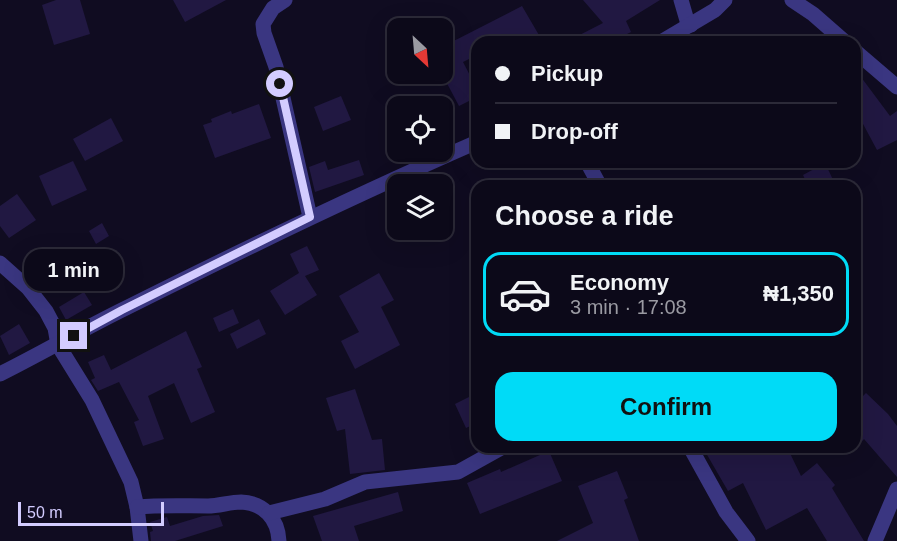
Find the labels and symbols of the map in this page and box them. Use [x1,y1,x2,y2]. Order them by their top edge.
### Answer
north arrow [387,18,453,84]
route start [266,70,293,97]
callout: 1 min [25,249,124,291]
route end [60,322,87,349]
scale bar [18,499,164,526]

